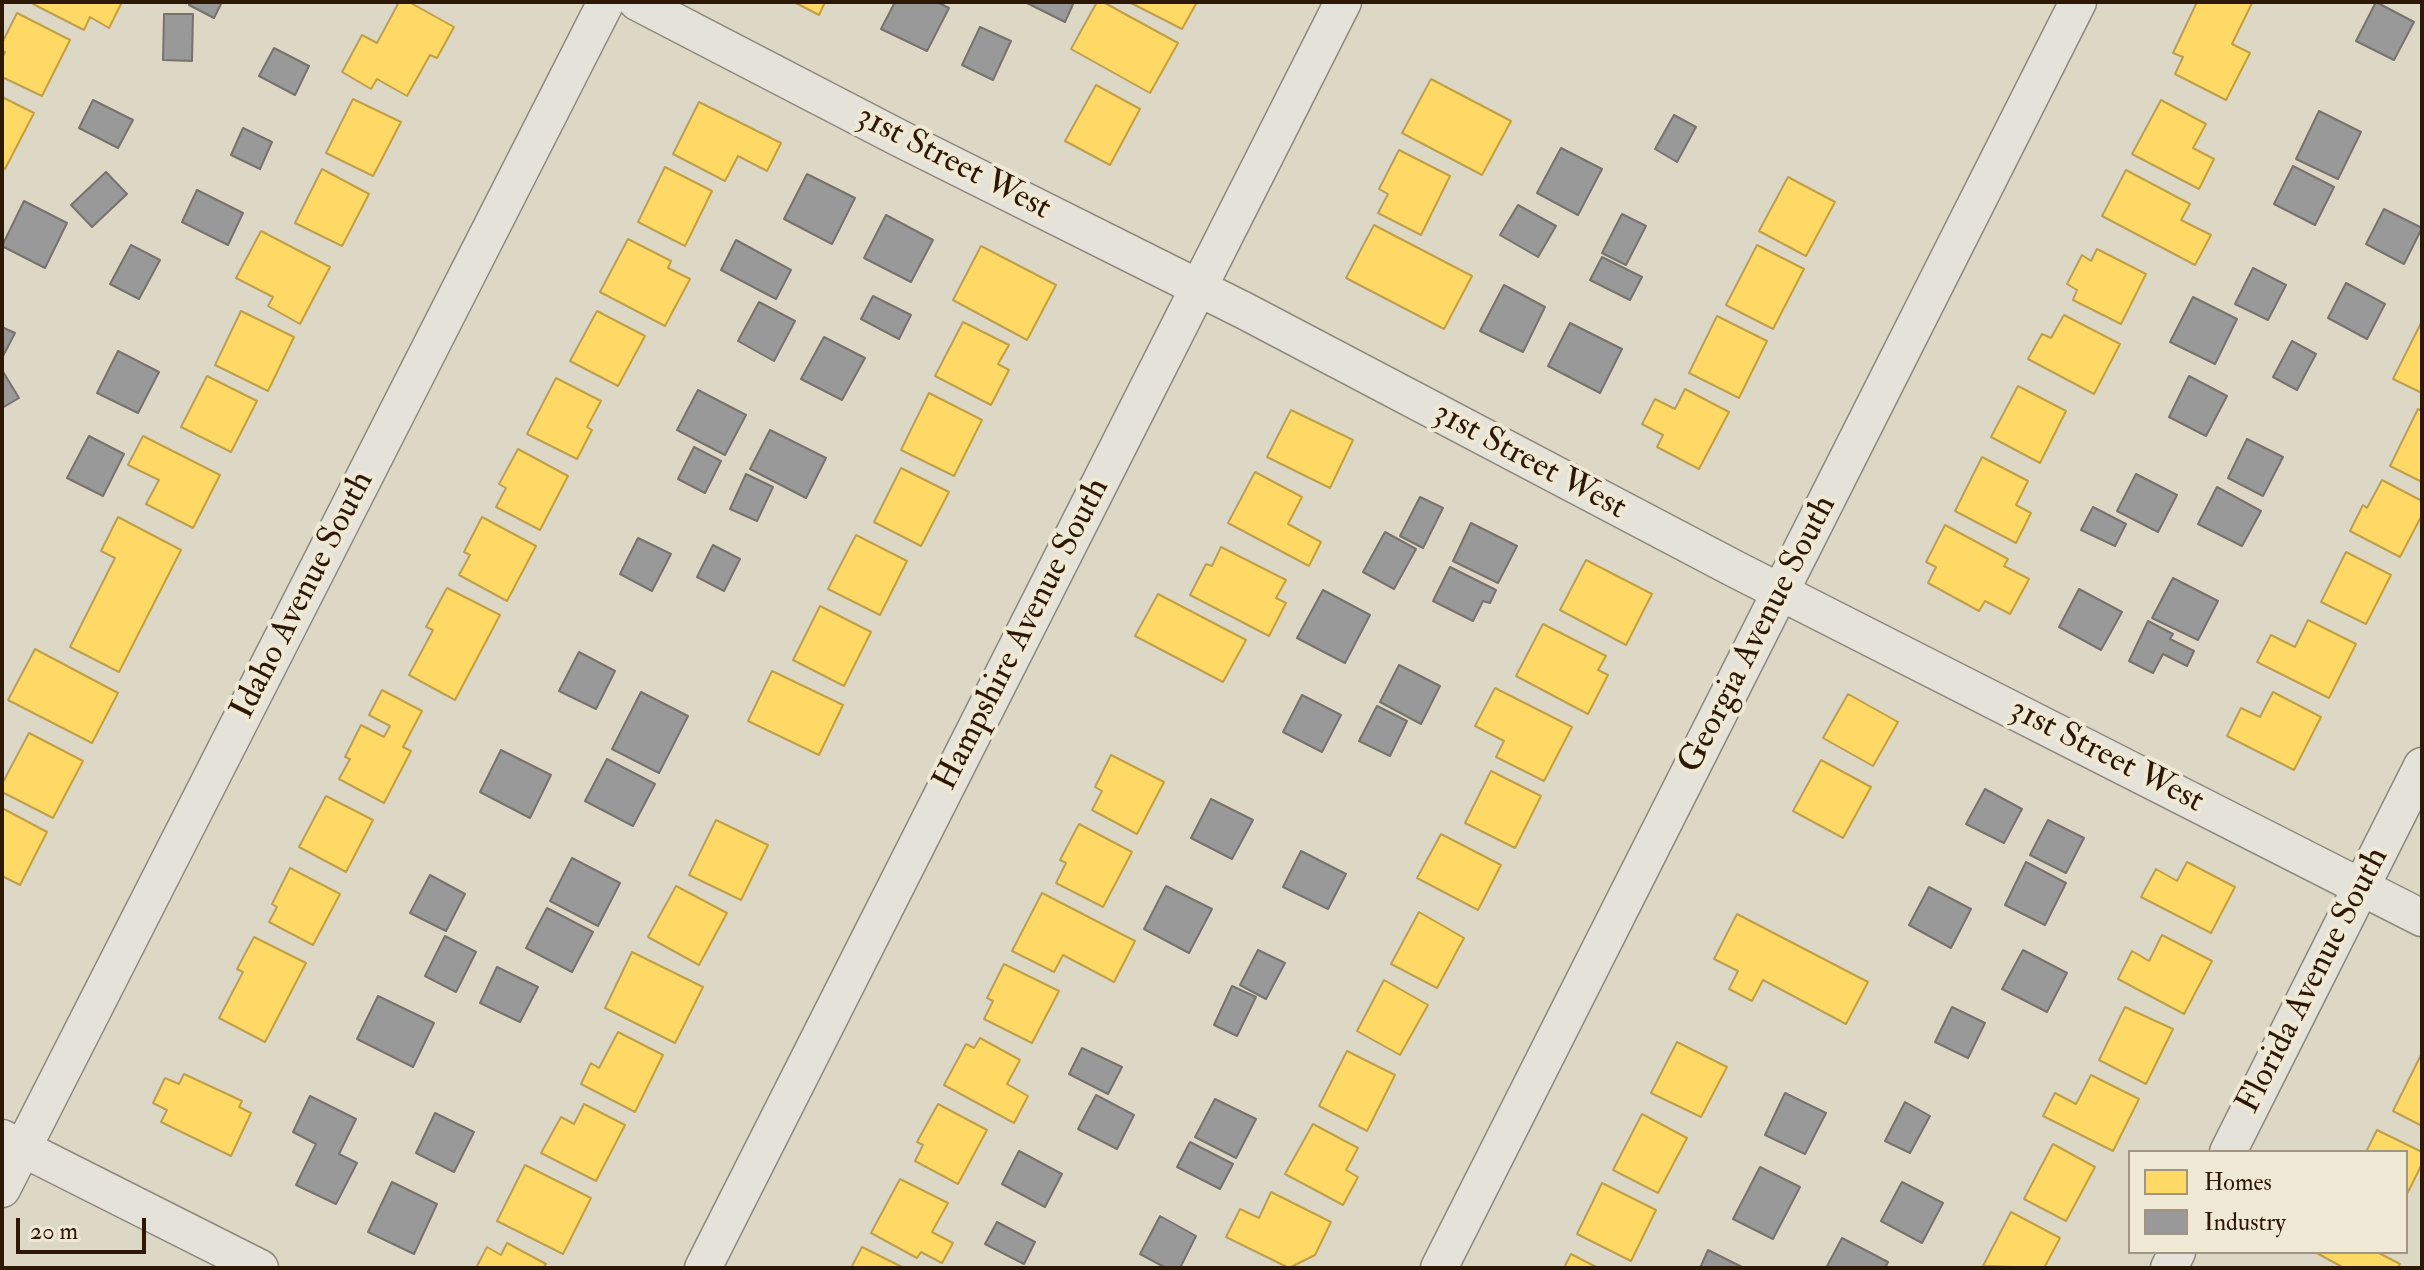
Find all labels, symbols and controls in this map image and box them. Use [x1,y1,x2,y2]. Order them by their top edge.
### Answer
street label: 31st Street West [849,98,1057,230]
street label: 31st Street West [1426,394,1632,530]
street label: Idaho Avenue South [224,465,384,727]
street label: Hampshire Avenue South [927,472,1119,798]
street label: Georgia Avenue South [1671,490,1847,780]
street label: 31st Street West [2002,691,2210,823]
street label: Florida Avenue South [2229,841,2399,1121]
legend [2128,1150,2408,1254]
text: Homes [2204,1167,2272,1198]
scale bar [20,1202,150,1252]
text: Industry [2204,1207,2286,1238]
text: 20 m [30,1216,78,1247]

